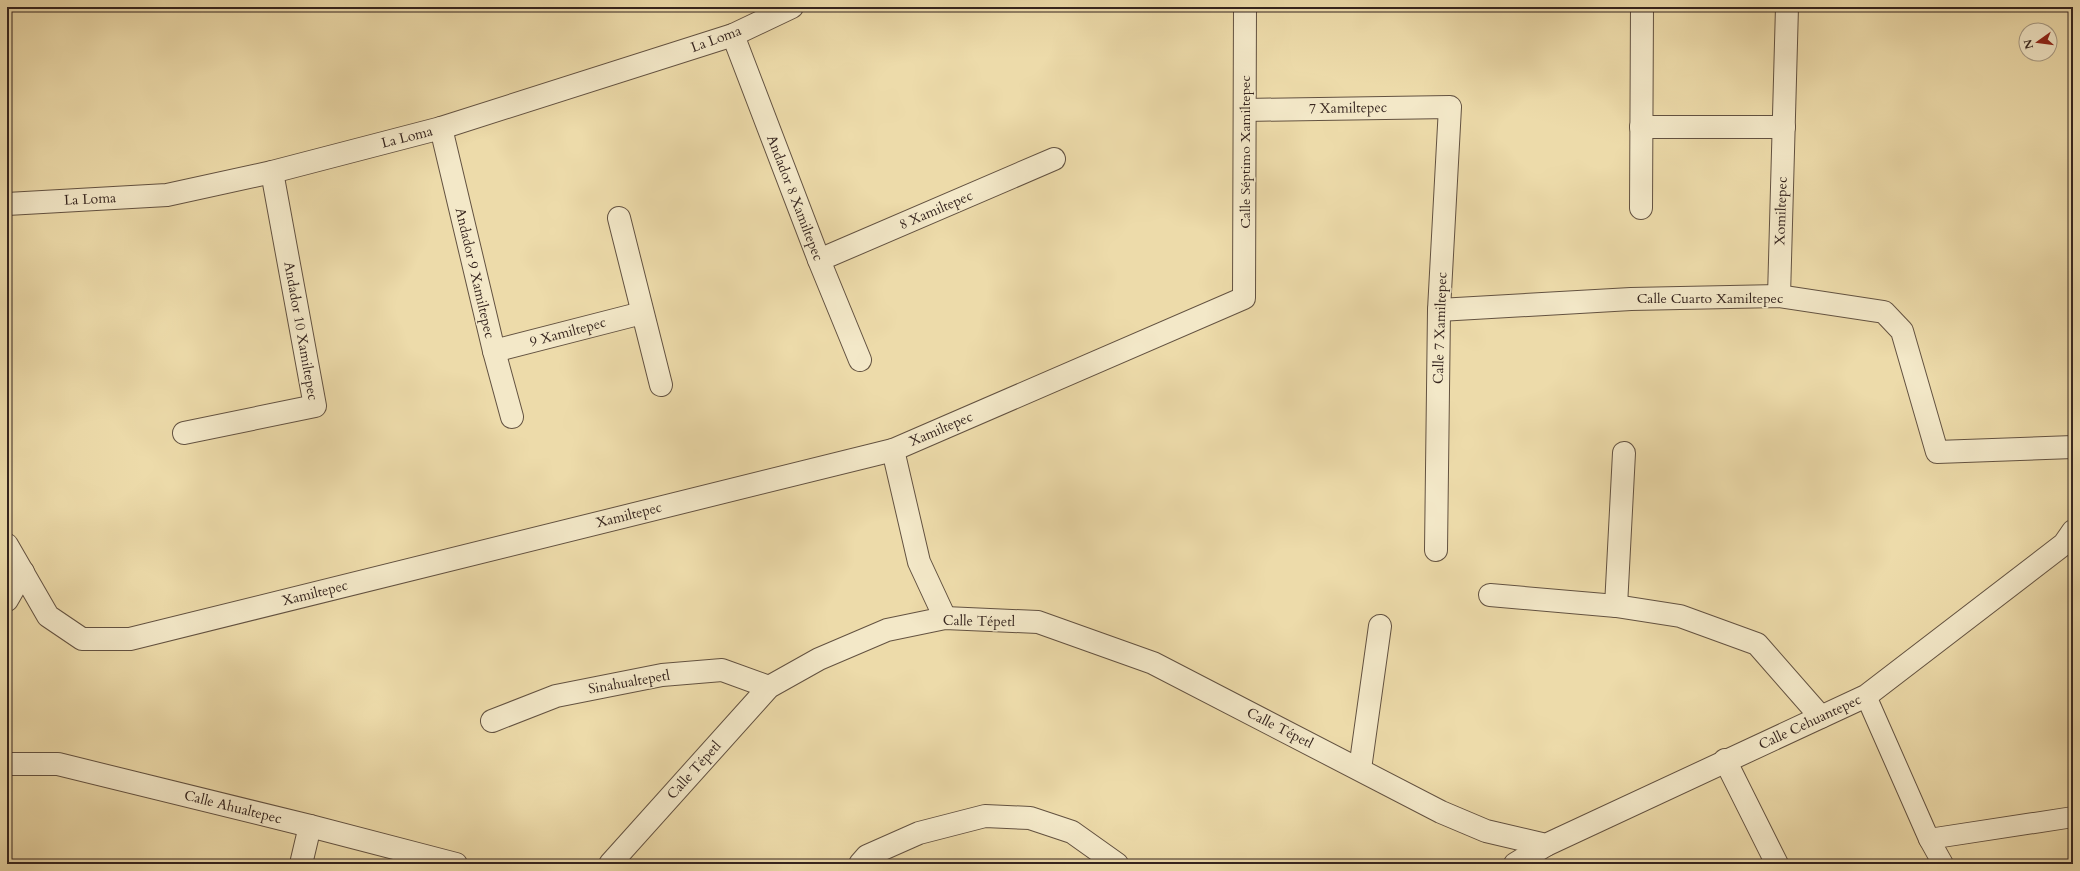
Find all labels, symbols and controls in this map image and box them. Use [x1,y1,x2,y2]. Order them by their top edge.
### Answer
street label: La Loma [688,21,744,57]
north arrow [2018,22,2058,62]
text: N [2020,37,2037,51]
street label: Calle Séptimo Xamiltepec [1236,75,1255,229]
street label: 7 Xamiltepec [1309,98,1387,118]
street label: La Loma [379,121,435,153]
street label: Andador 8 Xamiltepec [762,132,828,264]
street label: Xomiltepec [1770,176,1792,246]
street label: 8 Xamiltepec [896,186,976,234]
street label: La Loma [63,188,117,210]
street label: Andador 9 Xamiltepec [451,206,499,340]
street label: Andador 10 Xamiltepec [279,260,323,402]
street label: Calle 7 Xamiltepec [1429,272,1451,384]
street label: Calle Cuarto Xamiltepec [1637,289,1783,308]
street label: 9 Xamiltepec [528,313,608,351]
street label: Xamiltepec [906,407,976,451]
street label: Xamiltepec [594,498,664,532]
street label: Xamiltepec [280,576,350,610]
street label: Calle Tépetl [943,611,1016,631]
street label: Sinahualtepetl [587,665,672,699]
street label: Calle Cehuantepec [1756,690,1864,754]
street label: Calle Tépetl [1243,703,1317,753]
street label: Calle Tépetl [663,736,726,803]
street label: Calle Ahualtepec [182,786,284,828]

